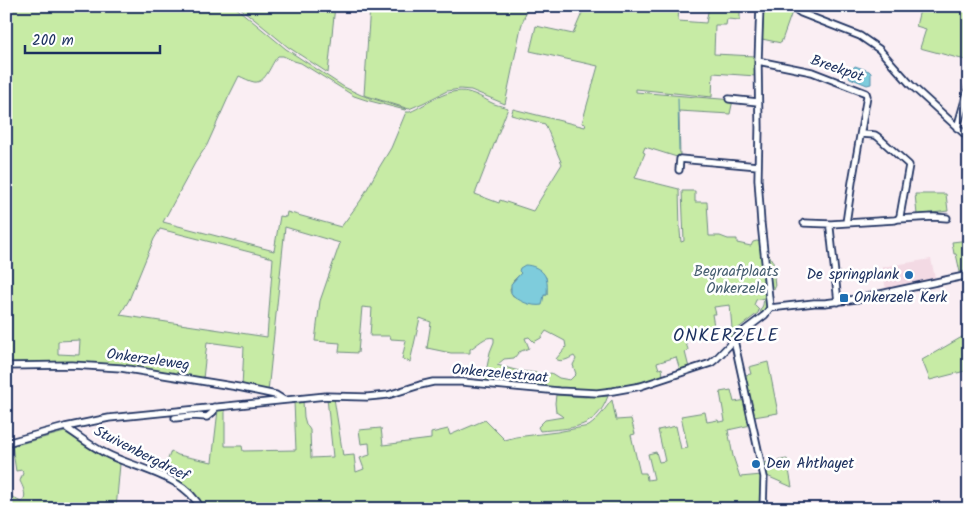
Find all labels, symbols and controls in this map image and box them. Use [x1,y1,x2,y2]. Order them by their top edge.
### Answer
scale bar [25,22,160,54]
text: 200 m [32,29,74,53]
street label: Breekpot [807,49,867,89]
park label: Begraafplaats Onkerzele [693,260,779,301]
place label: De springplank [806,263,900,287]
marker: De springplank [903,269,915,281]
place label: Onkerzele Kerk [854,286,948,310]
marker: Onkerzele Kerk [838,292,850,304]
district label: ONKERZELE [673,322,779,351]
street label: Onkerzeleweg [105,342,191,378]
street label: Onkerzelestraat [451,358,549,390]
street label: Stuivenbergdreef [89,420,194,489]
place label: Den Ahthayet [766,452,854,476]
marker: Den Ahthayet [750,458,762,470]

